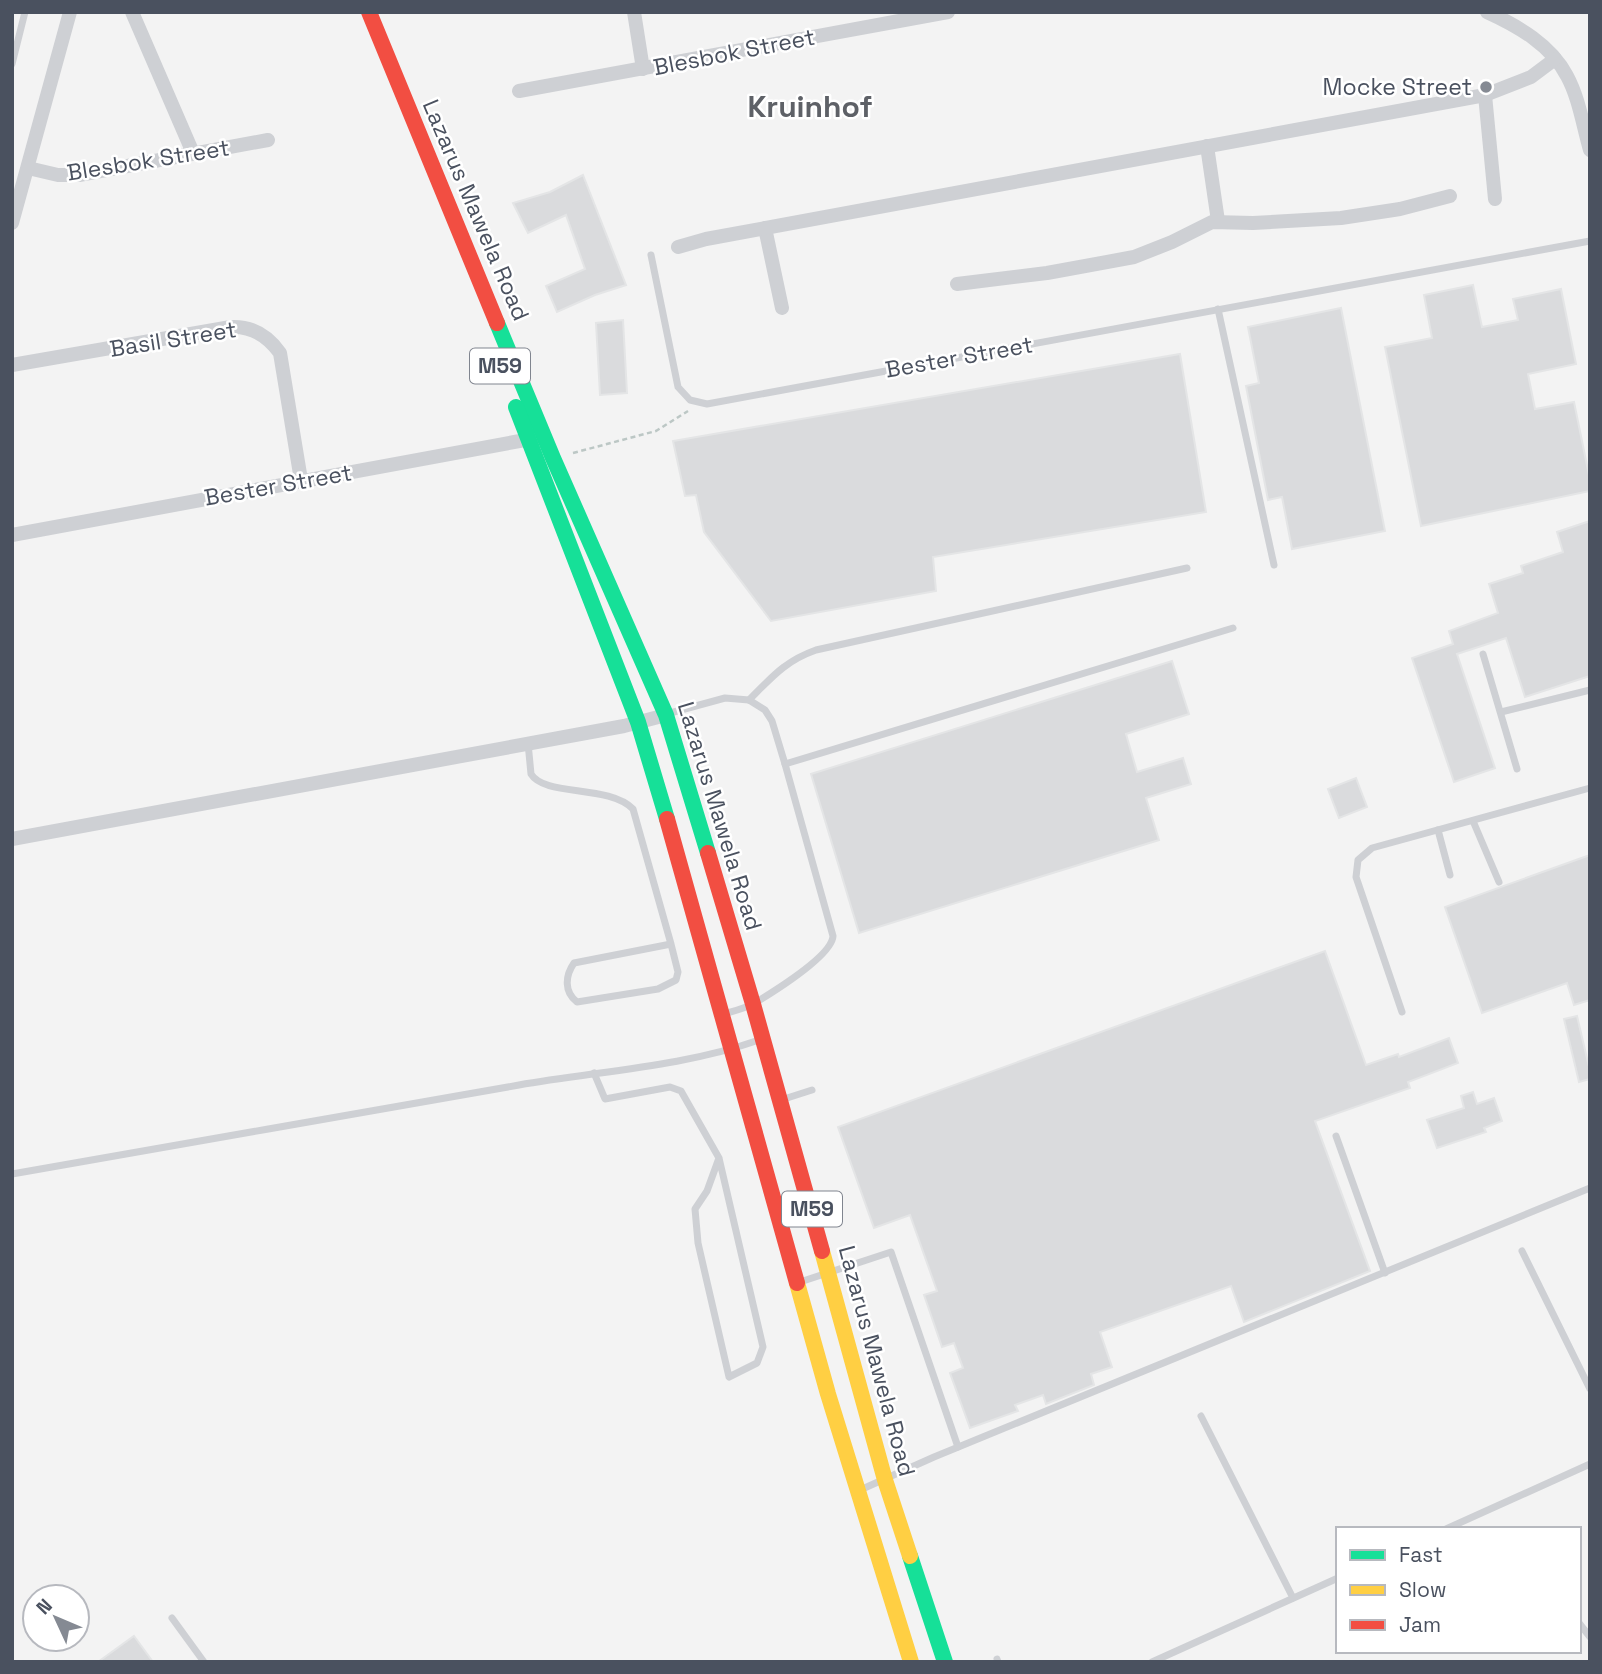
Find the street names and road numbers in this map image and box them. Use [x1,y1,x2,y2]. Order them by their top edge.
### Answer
street label: Blesbok Street [651,22,817,82]
street label: Lazarus Mawela Road [416,95,536,325]
street label: Blesbok Street [65,132,231,188]
street label: Basil Street [107,314,239,364]
street label: Bester Street [883,329,1035,385]
road number: M59 [470,348,530,384]
street label: Bester Street [202,457,354,513]
street label: Lazarus Mawela Road [671,698,769,934]
road number: M59 [782,1192,842,1226]
street label: Lazarus Mawela Road [832,1242,922,1480]

